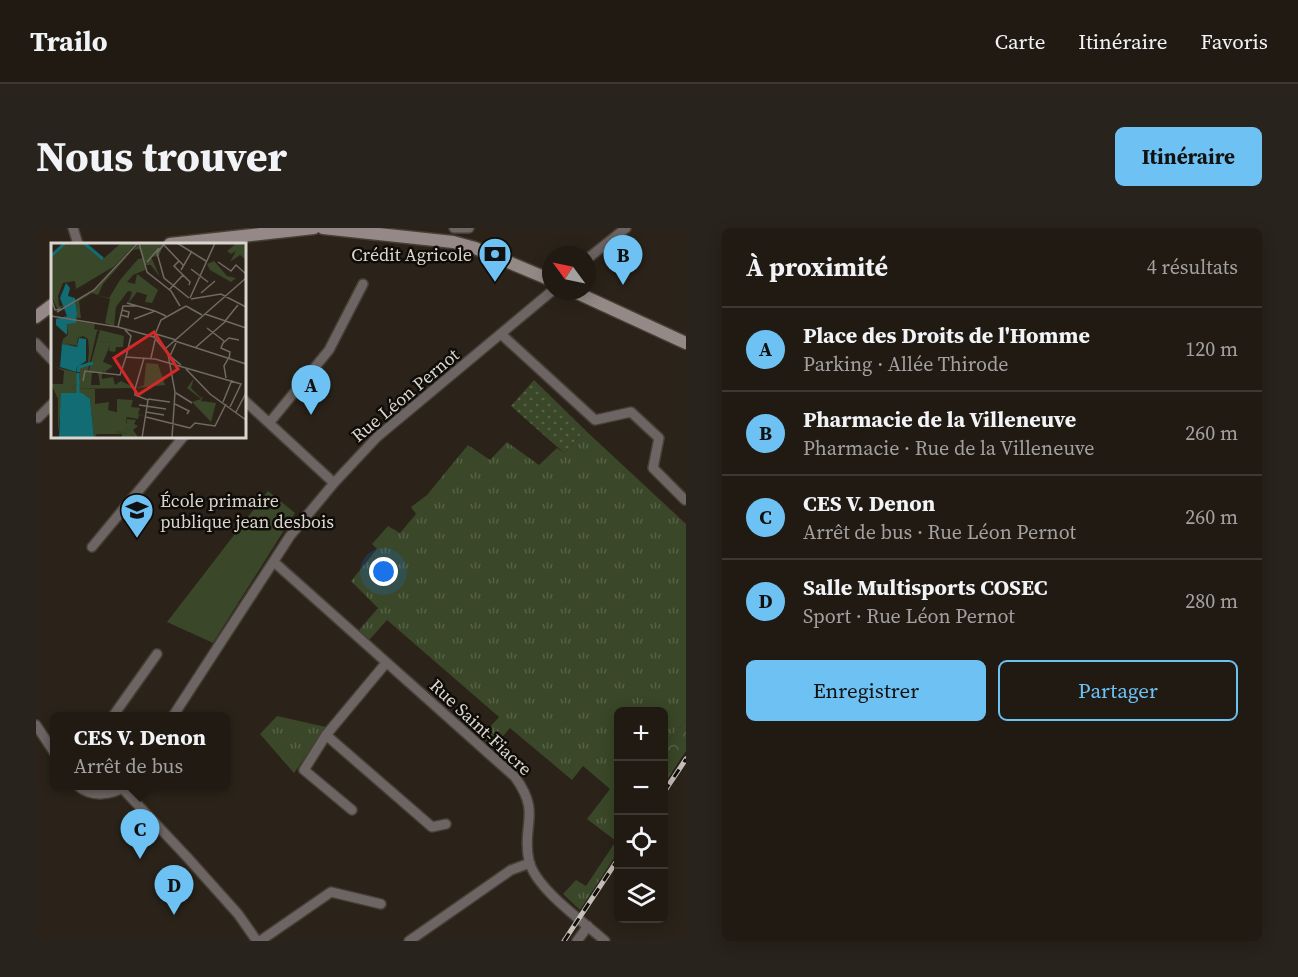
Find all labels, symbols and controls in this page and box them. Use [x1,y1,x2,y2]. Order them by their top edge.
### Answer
text: Trailo [30,22,108,60]
text: Carte [995,27,1045,56]
text: Itinéraire [1078,27,1167,56]
text: Favoris [1200,27,1268,56]
text: Nous trouver [36,127,287,185]
button: Itinéraire [1115,127,1262,186]
bank icon: Crédit Agricole [477,236,513,283]
pin: B [604,236,642,285]
place label: Crédit Agricole [351,242,472,267]
inset map [51,243,246,438]
north arrow [542,246,596,300]
text: À proximité [746,249,888,285]
text: 4 résultats [1147,253,1238,281]
text: Place des Droits de l'Homme [803,320,1090,350]
text: A [759,335,772,363]
text: 120 m [1185,335,1238,363]
street label: Rue Léon Pernot [346,342,464,448]
text: Parking · Allée Thirode [803,350,1009,378]
pin: A [292,366,330,415]
text: Pharmacie de la Villeneuve [803,404,1076,434]
text: B [759,419,772,447]
text: 260 m [1185,419,1238,447]
text: Pharmacie · Rue de la Villeneuve [803,434,1095,462]
place label: École primaire publique jean desbois [160,488,334,534]
text: CES V. Denon [803,488,935,518]
school or university icon: École primaire publique jean desbois [119,492,155,539]
text: C [759,503,772,531]
text: 260 m [1185,503,1238,531]
text: Arrêt de bus · Rue Léon Pernot [803,518,1076,546]
your location [369,557,398,586]
text: Salle Multisports COSEC [803,572,1047,602]
text: D [758,587,773,615]
text: 280 m [1185,587,1238,615]
text: Sport · Rue Léon Pernot [803,602,1015,630]
button: Enregistrer [746,660,986,721]
button: Partager [998,660,1238,721]
street label: Rue Saint-Fiacre [424,673,538,781]
map controls [614,707,668,923]
button: + [614,707,668,761]
popup [50,712,230,790]
text: CES V. Denon [74,722,206,752]
text: Arrêt de bus [74,752,183,780]
button: − [614,761,668,815]
pin: C [120,810,160,859]
button: locate [614,815,668,869]
pin: D [154,866,194,915]
button: layers [614,869,668,923]

